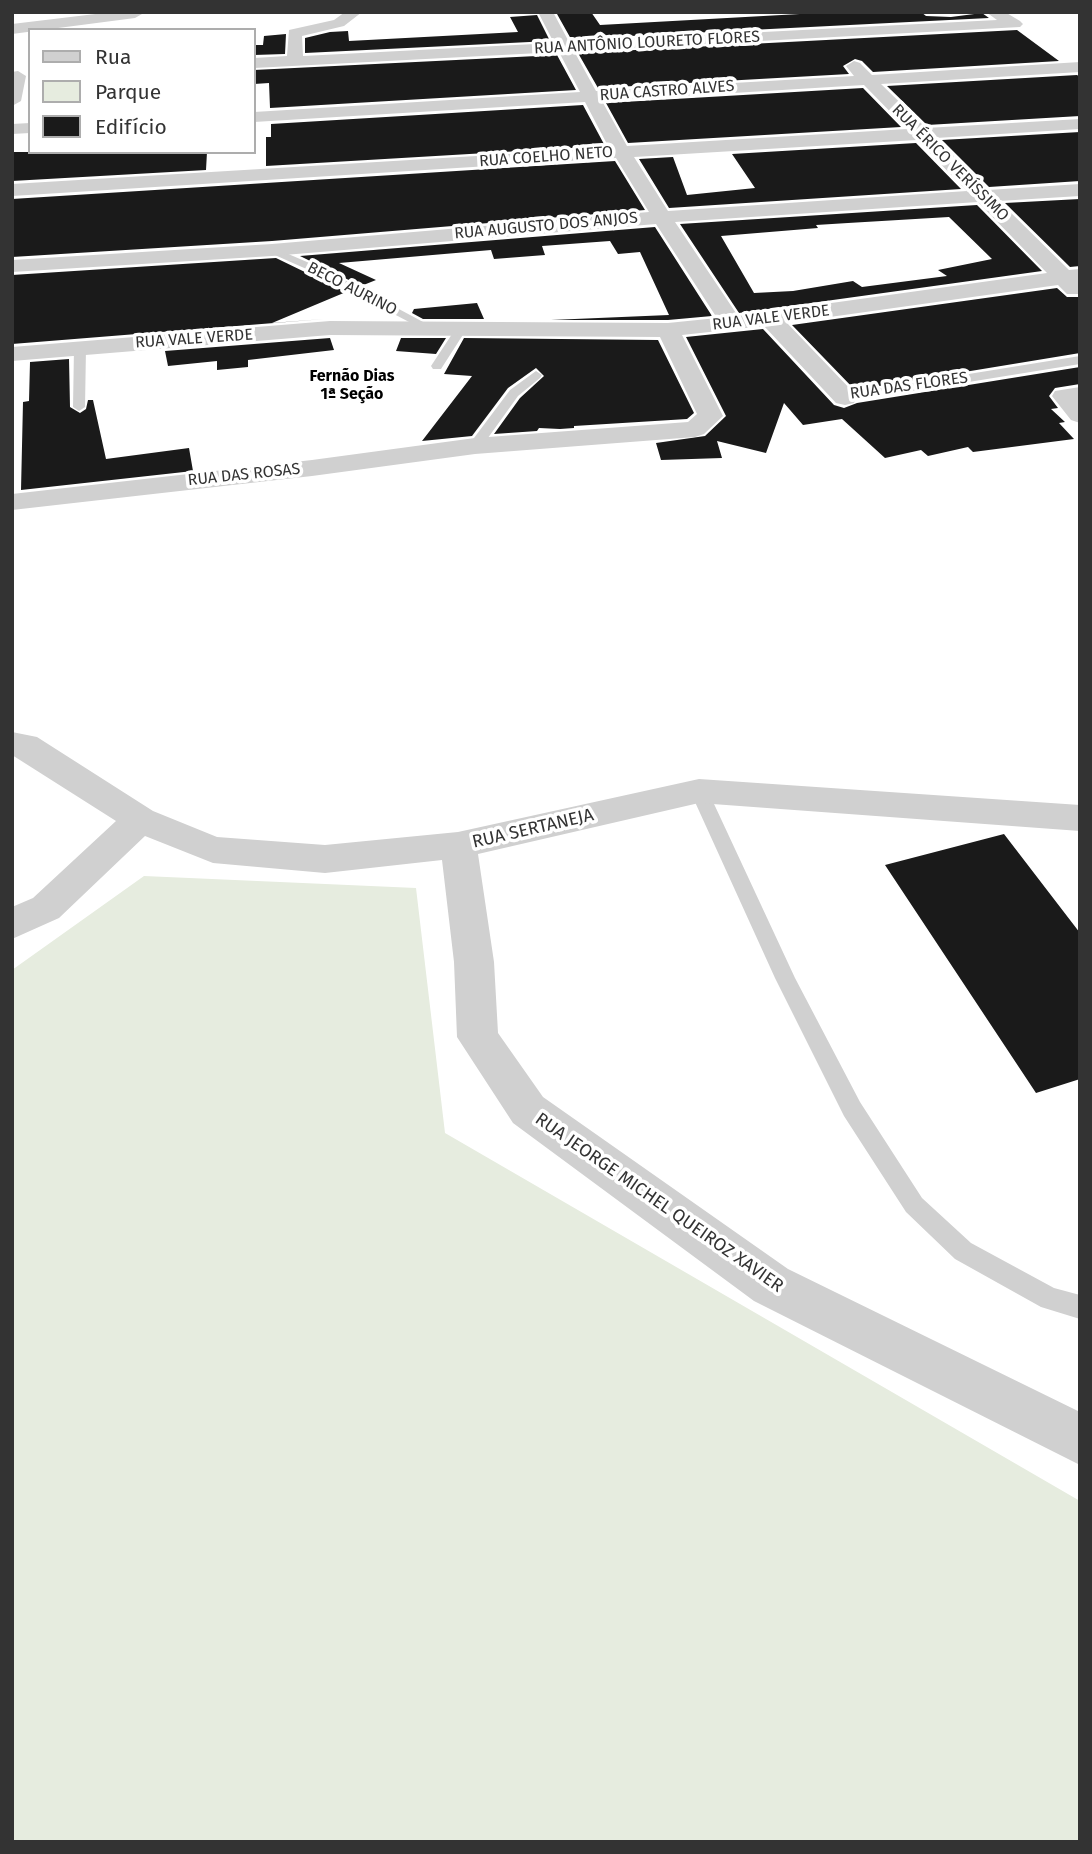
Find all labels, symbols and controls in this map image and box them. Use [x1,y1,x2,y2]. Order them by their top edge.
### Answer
street label: RUA ANTÔNIO LOURETO FLORES [533,27,761,59]
legend [28,28,256,154]
text: Rua [95,44,131,70]
street label: RUA CASTRO ALVES [599,77,735,105]
text: Parque [95,79,161,105]
street label: RUA ÉRICO VERÍSSIMO [888,101,1012,225]
text: Edifício [95,114,167,140]
street label: RUA COELHO NETO [478,143,614,171]
street label: RUA AUGUSTO DOS ANJOS [453,208,639,244]
street label: BECO AURINO [304,258,400,320]
street label: RUA VALE VERDE [711,301,831,335]
street label: RUA VALE VERDE [134,325,254,353]
district label: Fernão Dias 1ª Seção [310,367,394,405]
street label: RUA DAS FLORES [849,368,969,404]
street label: RUA DAS ROSAS [187,460,301,490]
street label: RUA SERTANEJA [470,805,596,853]
street label: RUA JEORGE MICHEL QUEIROZ XAVIER [531,1109,787,1297]

